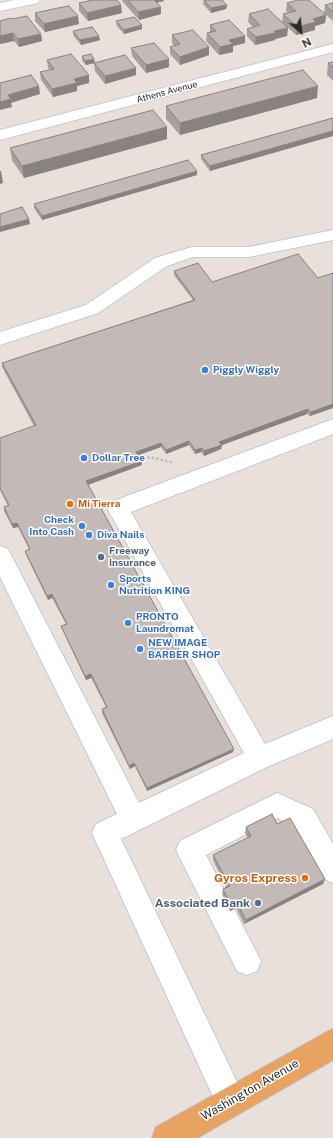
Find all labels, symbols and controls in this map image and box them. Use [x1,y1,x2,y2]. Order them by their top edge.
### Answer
north arrow [281,12,321,52]
text: N [300,35,313,50]
street label: Athens Avenue [135,79,199,105]
place label: Piggly Wiggly [213,364,279,376]
marker: Piggly Wiggly [200,365,210,375]
place label: Dollar Tree [92,452,145,464]
marker: Dollar Tree [79,453,89,463]
place label: Mi Tierra [78,498,120,510]
marker: Mi Tierra [65,499,75,509]
place label: Check Into Cash [29,514,74,538]
marker: Check Into Cash [77,521,87,531]
place label: Diva Nails [97,529,144,541]
marker: Diva Nails [84,530,94,540]
place label: Freeway Insurance [109,545,156,568]
marker: Freeway Insurance [96,552,106,562]
place label: Sports Nutrition KING [119,573,190,596]
marker: Sports Nutrition KING [106,580,116,590]
place label: PRONTO Laundromat [136,611,194,634]
marker: PRONTO Laundromat [123,618,133,628]
place label: NEW IMAGE BARBER SHOP [148,637,220,660]
marker: NEW IMAGE BARBER SHOP [135,644,145,654]
place label: Gyros Express [214,871,297,885]
marker: Gyros Express [300,873,310,883]
place label: Associated Bank [155,896,250,910]
marker: Associated Bank [253,898,263,908]
street label: Washington Avenue [199,1056,301,1124]

